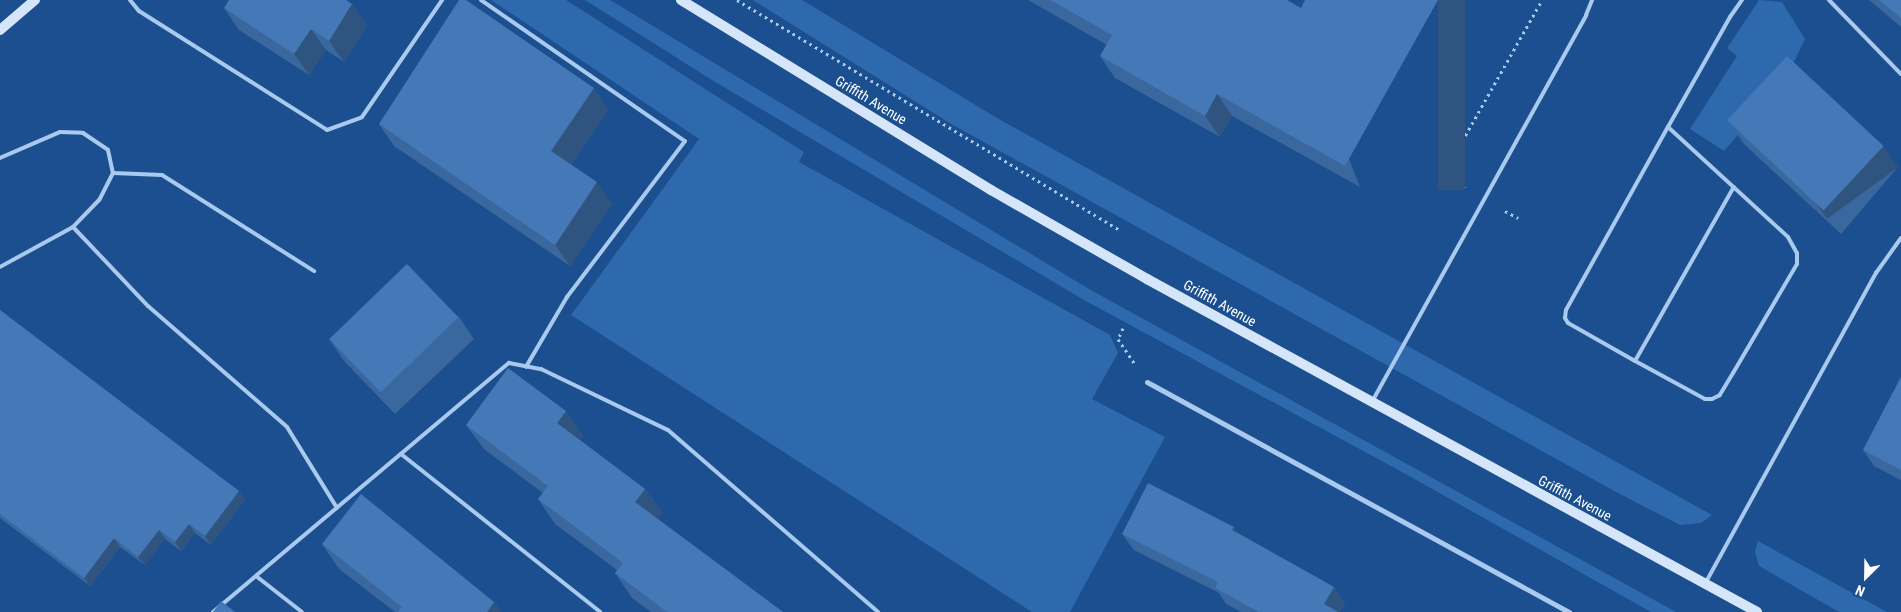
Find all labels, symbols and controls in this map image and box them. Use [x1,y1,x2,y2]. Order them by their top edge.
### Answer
street label: Griffith Avenue [832,72,910,128]
street label: Griffith Avenue [1181,276,1259,330]
street label: Griffith Avenue [1535,472,1615,524]
north arrow [1841,552,1891,602]
text: N [1853,582,1867,600]

